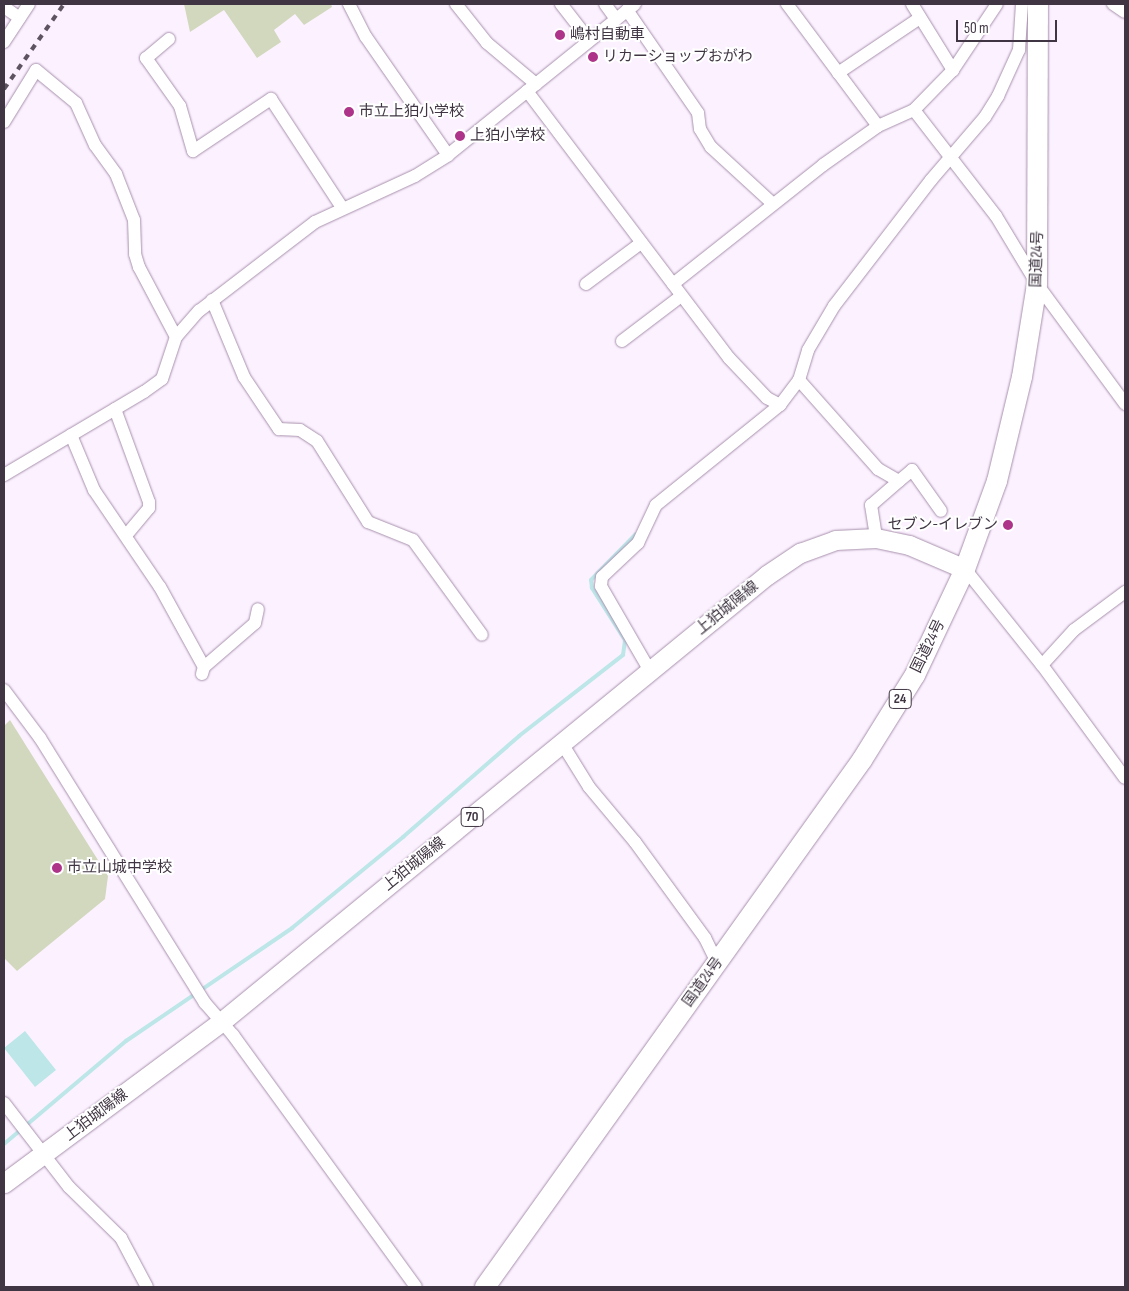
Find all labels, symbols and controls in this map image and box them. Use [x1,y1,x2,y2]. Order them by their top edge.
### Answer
scale bar [959,10,1060,42]
text: 50 m [964,19,989,38]
place label: 嶋村自動車 [570,26,645,44]
marker: 嶋村自動車 [554,29,566,41]
place label: リカーショップおがわ [603,48,753,66]
marker: リカーショップおがわ [587,51,599,63]
place label: 市立上狛小学校 [359,103,464,121]
marker: 市立上狛小学校 [343,106,355,118]
place label: 上狛小学校 [470,127,545,145]
marker: 上狛小学校 [454,130,466,142]
street label: 国道24号 [1027,230,1047,288]
place label: セブン-イレブン [887,516,998,534]
marker: セブン-イレブン [1002,519,1014,531]
street label: 上狛城陽線 [692,577,762,639]
street label: 国道24号 [907,616,949,676]
road number: 24 [888,688,912,711]
road number: 70 [460,806,484,829]
street label: 上狛城陽線 [379,833,449,895]
place label: 市立山城中学校 [67,859,172,877]
marker: 市立山城中学校 [51,862,63,874]
street label: 国道24号 [679,954,727,1010]
street label: 上狛城陽線 [61,1085,131,1145]

